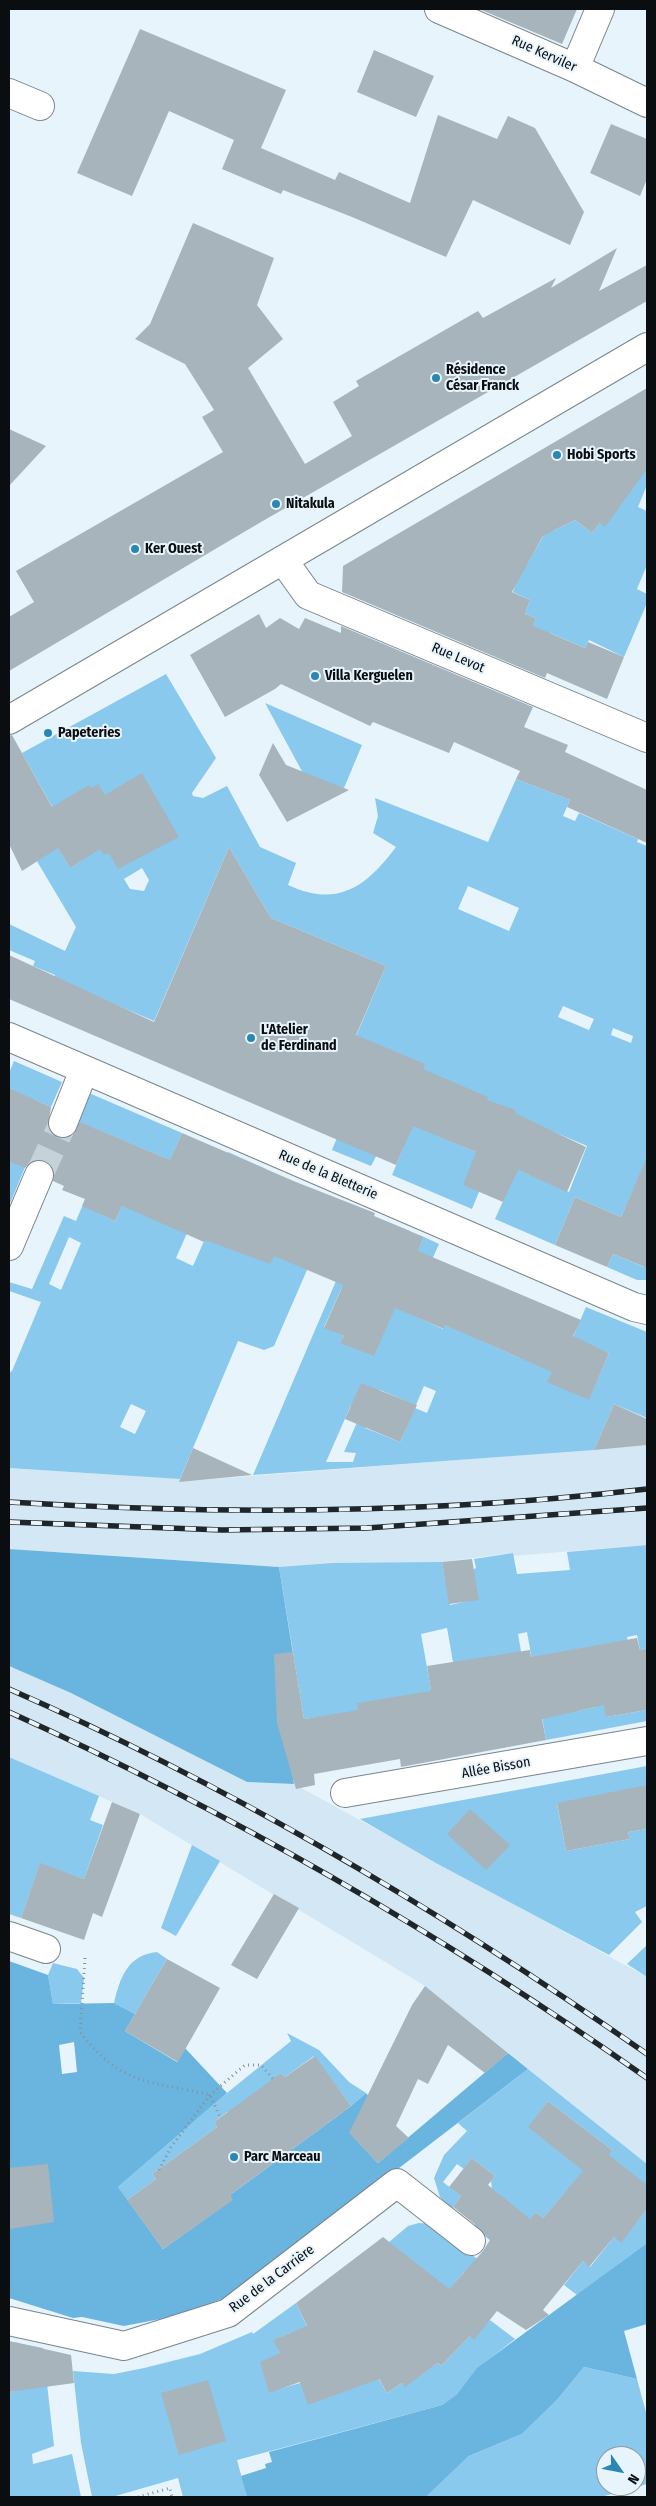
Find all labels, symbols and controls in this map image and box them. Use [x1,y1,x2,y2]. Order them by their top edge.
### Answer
street label: Rue Kerviler [509,32,579,76]
place label: Résidence César Franck [446,362,519,394]
marker: Résidence César Franck [430,372,442,384]
place label: Hobi Sports [567,447,636,463]
marker: Hobi Sports [551,449,563,461]
place label: Nitakula [286,496,335,512]
marker: Nitakula [270,498,282,510]
place label: Ker Ouest [145,541,202,557]
marker: Ker Ouest [129,543,141,555]
street label: Rue Levot [429,639,487,677]
place label: Villa Kerguelen [325,668,413,684]
marker: Villa Kerguelen [309,670,321,682]
place label: Papeteries [58,725,120,741]
marker: Papeteries [42,727,54,739]
place label: L'Atelier de Ferdinand [261,1022,337,1054]
marker: L'Atelier de Ferdinand [245,1032,257,1044]
street label: Rue de la Bletterie [276,1147,380,1203]
street label: Allée Bisson [460,1754,532,1782]
place label: Parc Marceau [244,2149,320,2165]
marker: Parc Marceau [228,2151,240,2163]
street label: Rue de la Carrière [226,2242,318,2316]
north arrow [596,2446,646,2496]
text: N [624,2471,643,2487]

